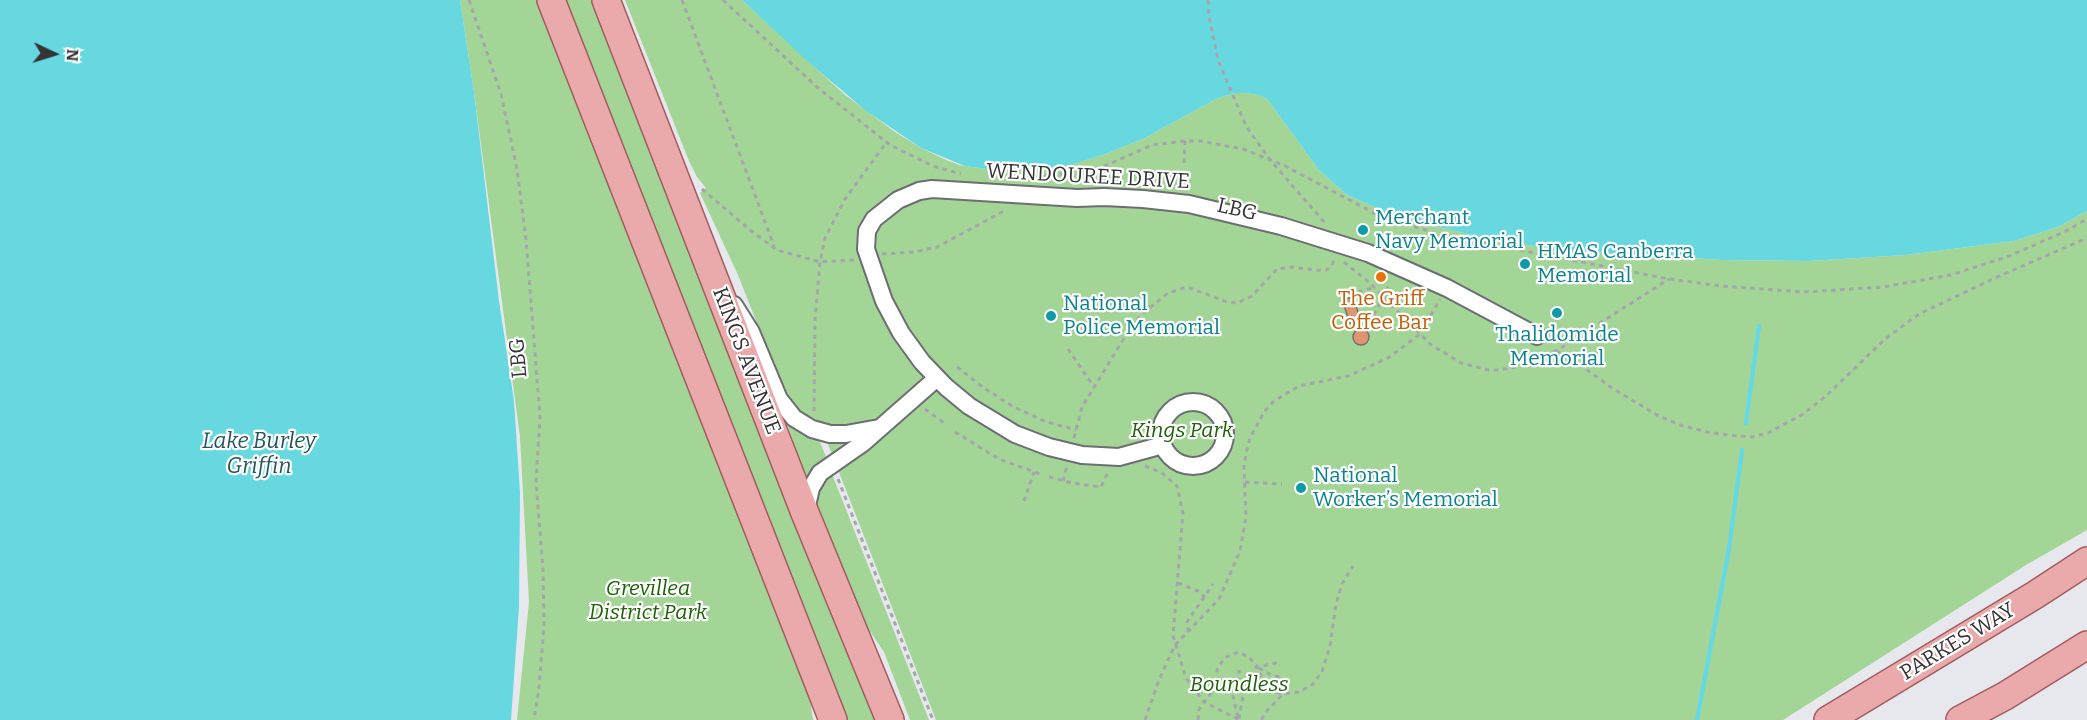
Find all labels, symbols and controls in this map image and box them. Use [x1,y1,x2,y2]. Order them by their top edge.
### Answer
north arrow [24,24,84,84]
text: N [63,48,82,62]
street label: WENDOUREE DRIVE [986,159,1190,195]
street label: LBG [1215,193,1259,227]
place label: Merchant Navy Memorial [1375,205,1524,255]
marker: Merchant Navy Memorial [1356,223,1370,237]
place label: HMAS Canberra Memorial [1537,239,1693,289]
marker: HMAS Canberra Memorial [1518,257,1532,271]
marker: The Griff Coffee Bar [1374,270,1388,284]
street label: KINGS AVENUE [706,284,786,438]
place label: The Griff Coffee Bar [1331,286,1431,336]
place label: National Police Memorial [1063,291,1220,341]
marker: Thalidomide Memorial [1550,306,1564,320]
marker: National Police Memorial [1044,309,1058,323]
place label: Thalidomide Memorial [1495,322,1619,372]
street label: LBG [505,337,533,379]
park label: Kings Park [1131,418,1233,444]
water label: Lake Burley Griffin [202,429,316,481]
place label: National Worker’s Memorial [1313,463,1498,513]
marker: National Worker’s Memorial [1294,481,1308,495]
park label: Grevillea District Park [589,576,707,626]
street label: PARKES WAY [1896,598,2020,686]
park label: Boundless [1190,672,1288,698]

